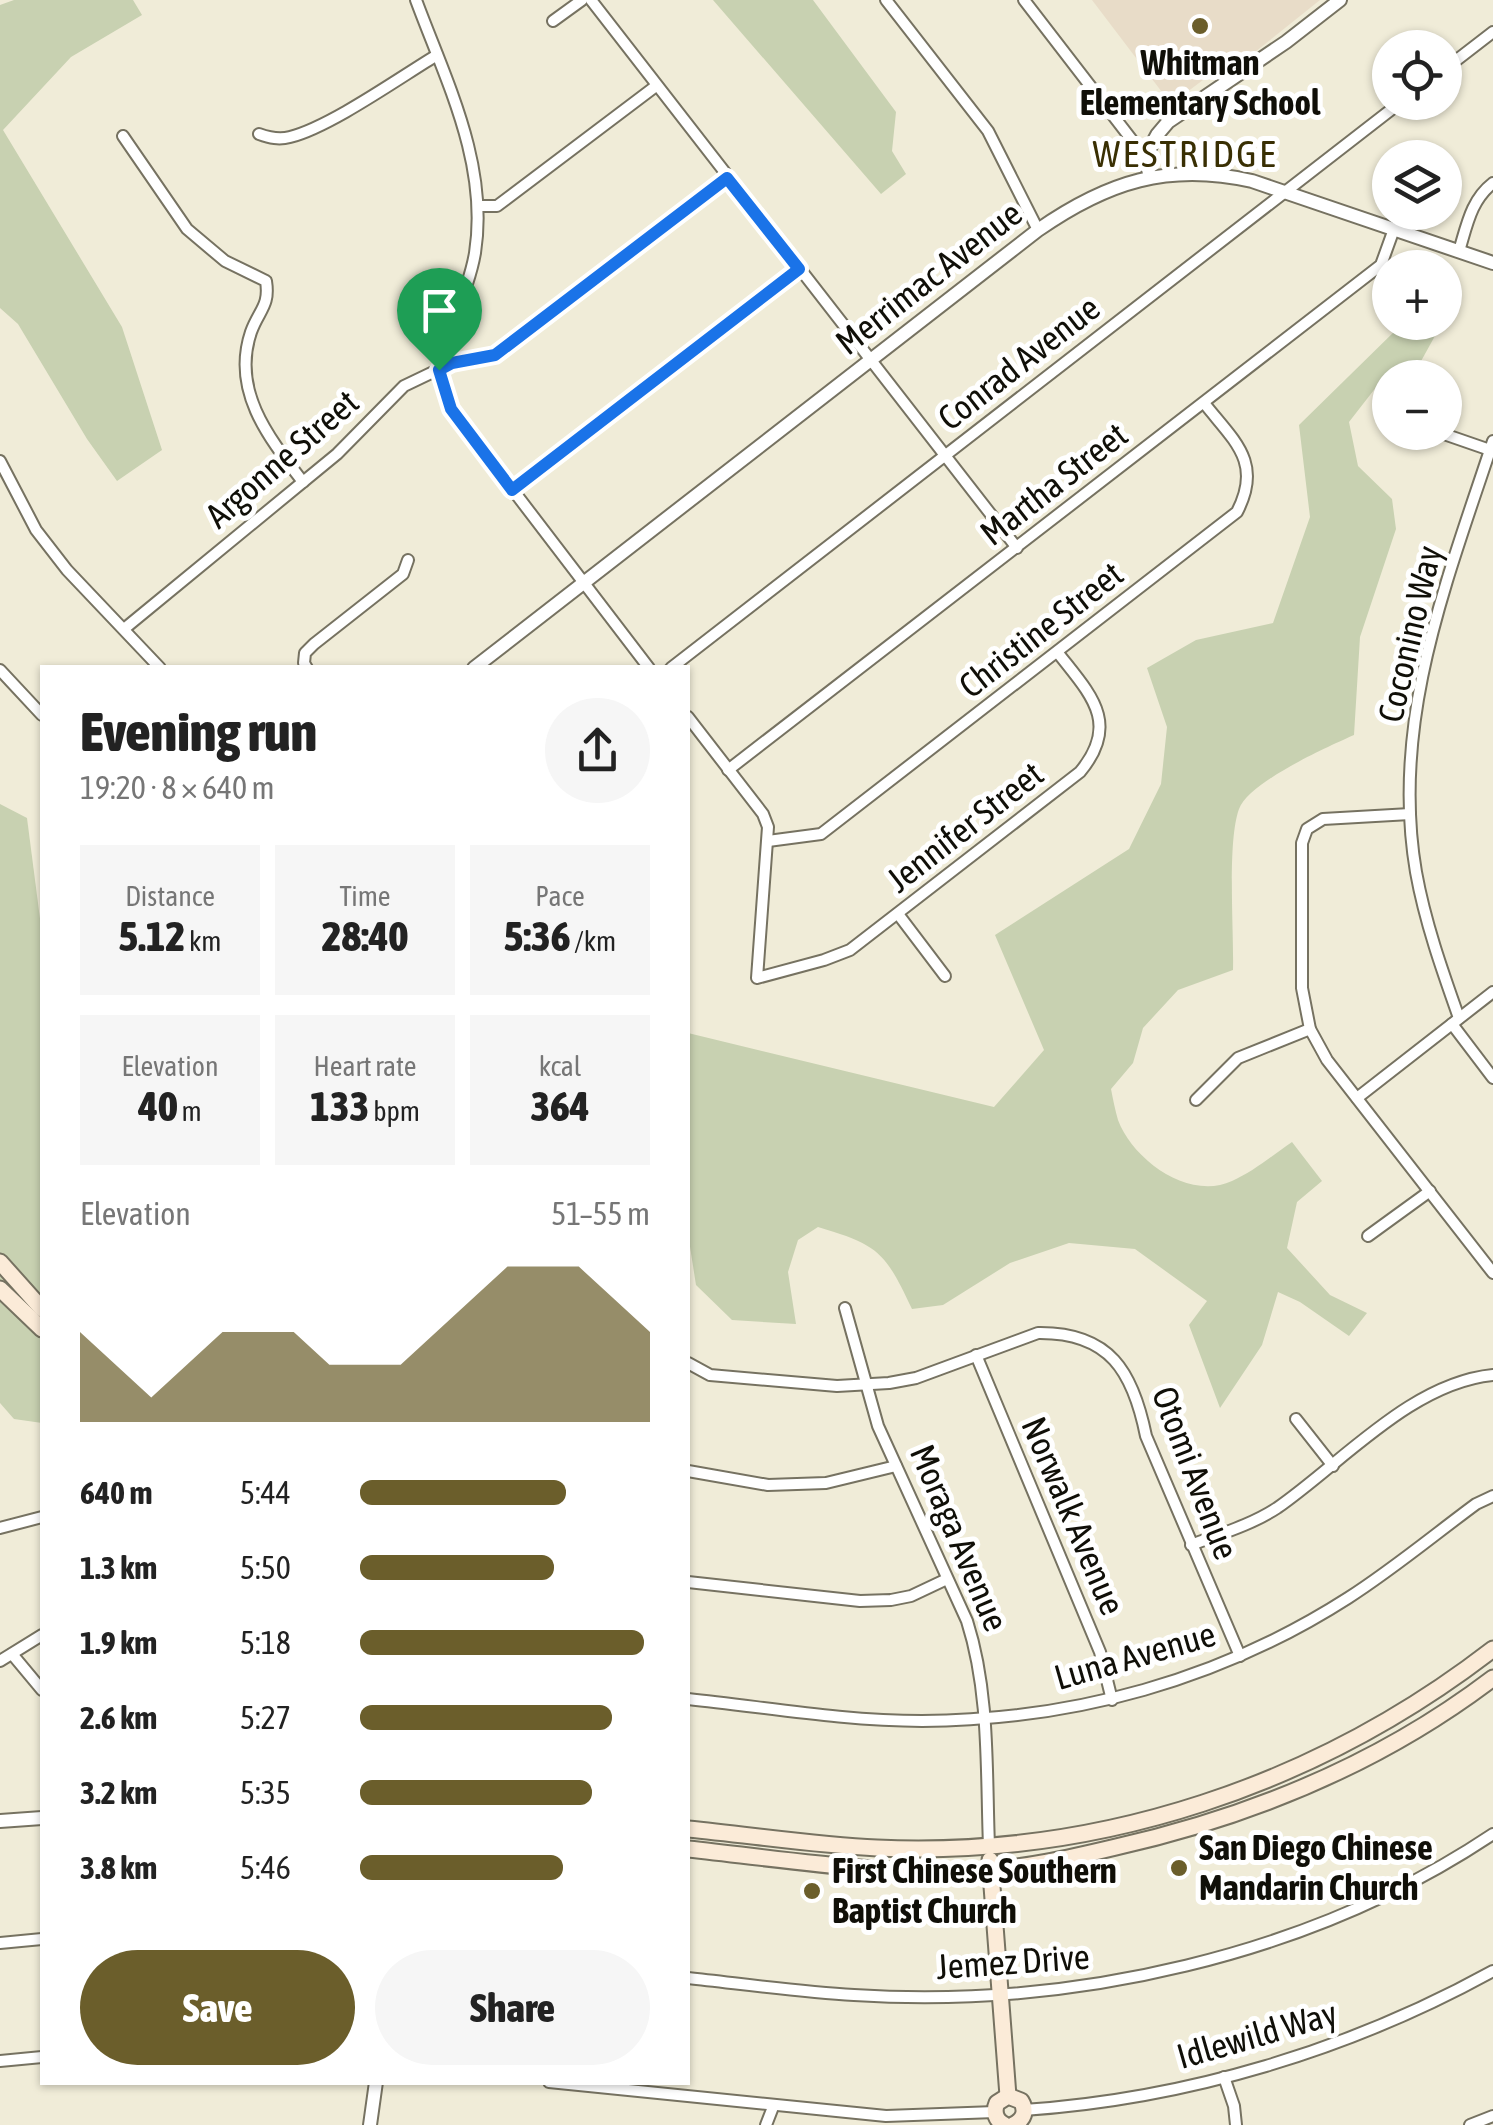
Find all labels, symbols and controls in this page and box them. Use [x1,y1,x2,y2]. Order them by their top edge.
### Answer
marker: Whitman Elementary School [1189,15,1211,37]
map controls [1372,30,1462,450]
button: locate [1372,30,1462,120]
place label: Whitman Elementary School [1080,42,1321,122]
district label: WESTRIDGE [1092,132,1278,175]
button: layers [1372,140,1462,230]
street label: Merrimac Avenue [828,192,1029,362]
button: + [1372,250,1462,340]
pin [397,268,482,371]
icon: arrive [412,283,467,338]
street label: Conrad Avenue [930,287,1107,437]
button: − [1372,360,1462,450]
street label: Argonne Street [197,381,366,535]
street label: Martha Street [972,414,1135,553]
street label: Coconino Way [1369,542,1449,726]
street label: Christine Street [951,553,1130,705]
button: share [545,698,650,803]
text: Evening run [80,700,317,763]
street label: Jennifer Street [879,753,1050,899]
text: 19:20 · 8 × 640 m [80,769,274,806]
text: Distance [125,880,215,912]
text: Time [339,880,391,912]
text: Pace [535,880,585,912]
text: 5.12 [118,912,185,960]
text: 28:40 [322,912,408,960]
text: 5:36 [504,912,570,960]
text: km [185,925,222,957]
text: /km [570,925,616,957]
text: Elevation [121,1050,219,1082]
text: Heart rate [313,1050,417,1082]
text: kcal [539,1050,581,1082]
text: 40 [138,1082,178,1130]
text: 133 [310,1082,369,1130]
text: 364 [530,1082,590,1130]
text: m [178,1095,202,1127]
text: bpm [369,1095,420,1127]
text: Elevation [80,1195,191,1232]
text: 51–55 m [551,1195,650,1232]
street label: Otomi Avenue [1145,1381,1247,1565]
street label: Norwalk Avenue [1014,1411,1133,1620]
street label: Moraga Avenue [903,1439,1017,1637]
text: 640 m [80,1474,153,1511]
text: 5:44 [240,1474,291,1511]
text: 1.3 km [80,1549,157,1586]
text: 5:50 [240,1549,291,1586]
street label: Luna Avenue [1050,1613,1220,1697]
text: 1.9 km [80,1624,157,1661]
text: 5:18 [240,1624,291,1661]
text: 2.6 km [80,1699,157,1736]
text: 5:27 [240,1699,291,1736]
text: 3.2 km [80,1774,157,1811]
text: 5:35 [240,1774,291,1811]
place label: San Diego Chinese Mandarin Church [1199,1827,1433,1907]
text: 3.8 km [80,1849,157,1886]
text: 5:46 [240,1849,291,1886]
place label: First Chinese Southern Baptist Church [832,1850,1117,1930]
marker: San Diego Chinese Mandarin Church [1168,1857,1190,1879]
marker: First Chinese Southern Baptist Church [801,1880,823,1902]
street label: Jemez Drive [935,1936,1091,1986]
button: Save [80,1950,355,2065]
button: Share [375,1950,650,2065]
street label: Idlewild Way [1172,1992,1341,2076]

